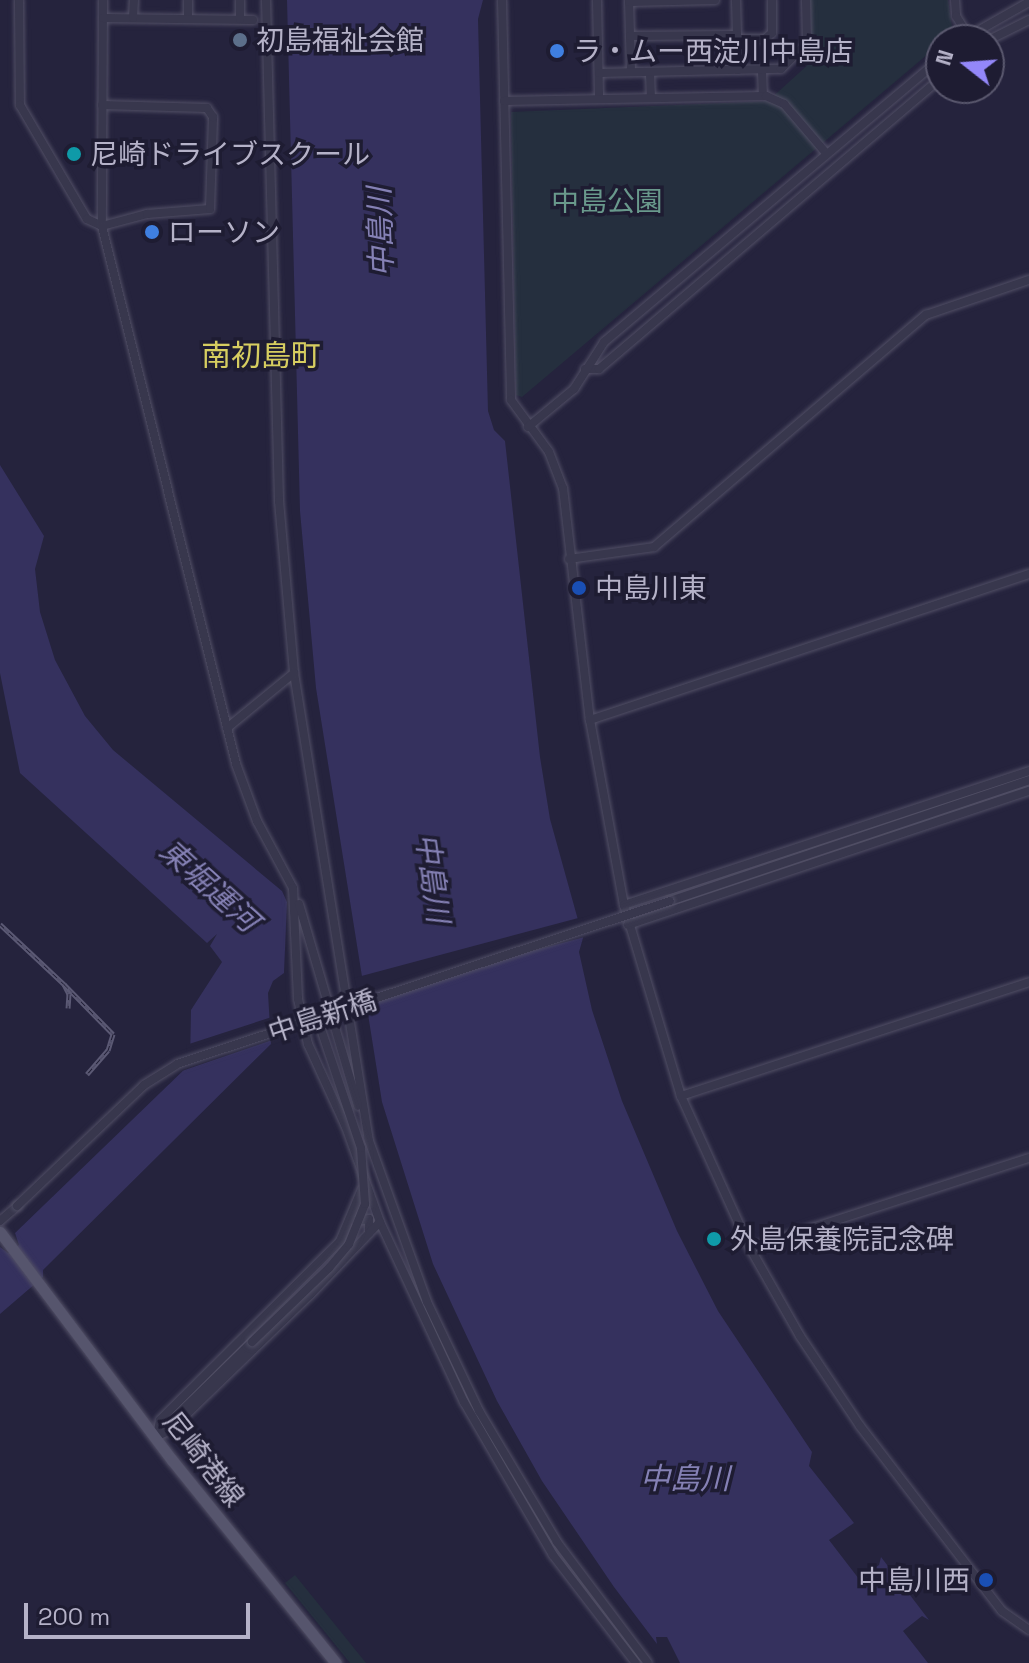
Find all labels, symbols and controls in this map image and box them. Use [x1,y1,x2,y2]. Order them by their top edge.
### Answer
place label: 初島福祉会館 [256,23,424,57]
north arrow [925,24,1005,104]
marker: 初島福祉会館 [231,31,249,49]
place label: ラ・ムー西淀川中島店 [573,34,853,68]
marker: ラ・ムー西淀川中島店 [548,42,566,60]
text: N [928,46,960,69]
place label: 尼崎ドライブスクール [90,137,370,171]
marker: 尼崎ドライブスクール [65,145,83,163]
park label: 中島公園 [551,184,663,218]
water label: 中島川 [361,186,401,278]
place label: ローソン [168,215,280,249]
marker: ローソン [143,223,161,241]
district label: 南初島町 [201,338,321,374]
place label: 中島川東 [595,571,707,605]
marker: 中島川東 [570,579,588,597]
water label: 中島川 [408,831,456,925]
water label: 東堀運河 [152,832,266,940]
street label: 中島新橋 [264,983,380,1049]
place label: 外島保養院記念碑 [730,1222,954,1256]
marker: 外島保養院記念碑 [705,1230,723,1248]
street label: 尼崎港線 [156,1405,252,1513]
water label: 中島川 [640,1461,730,1497]
place label: 中島川西 [858,1563,970,1597]
marker: 中島川西 [977,1571,995,1589]
scale bar [28,1587,254,1637]
text: 200 m [38,1601,110,1632]

